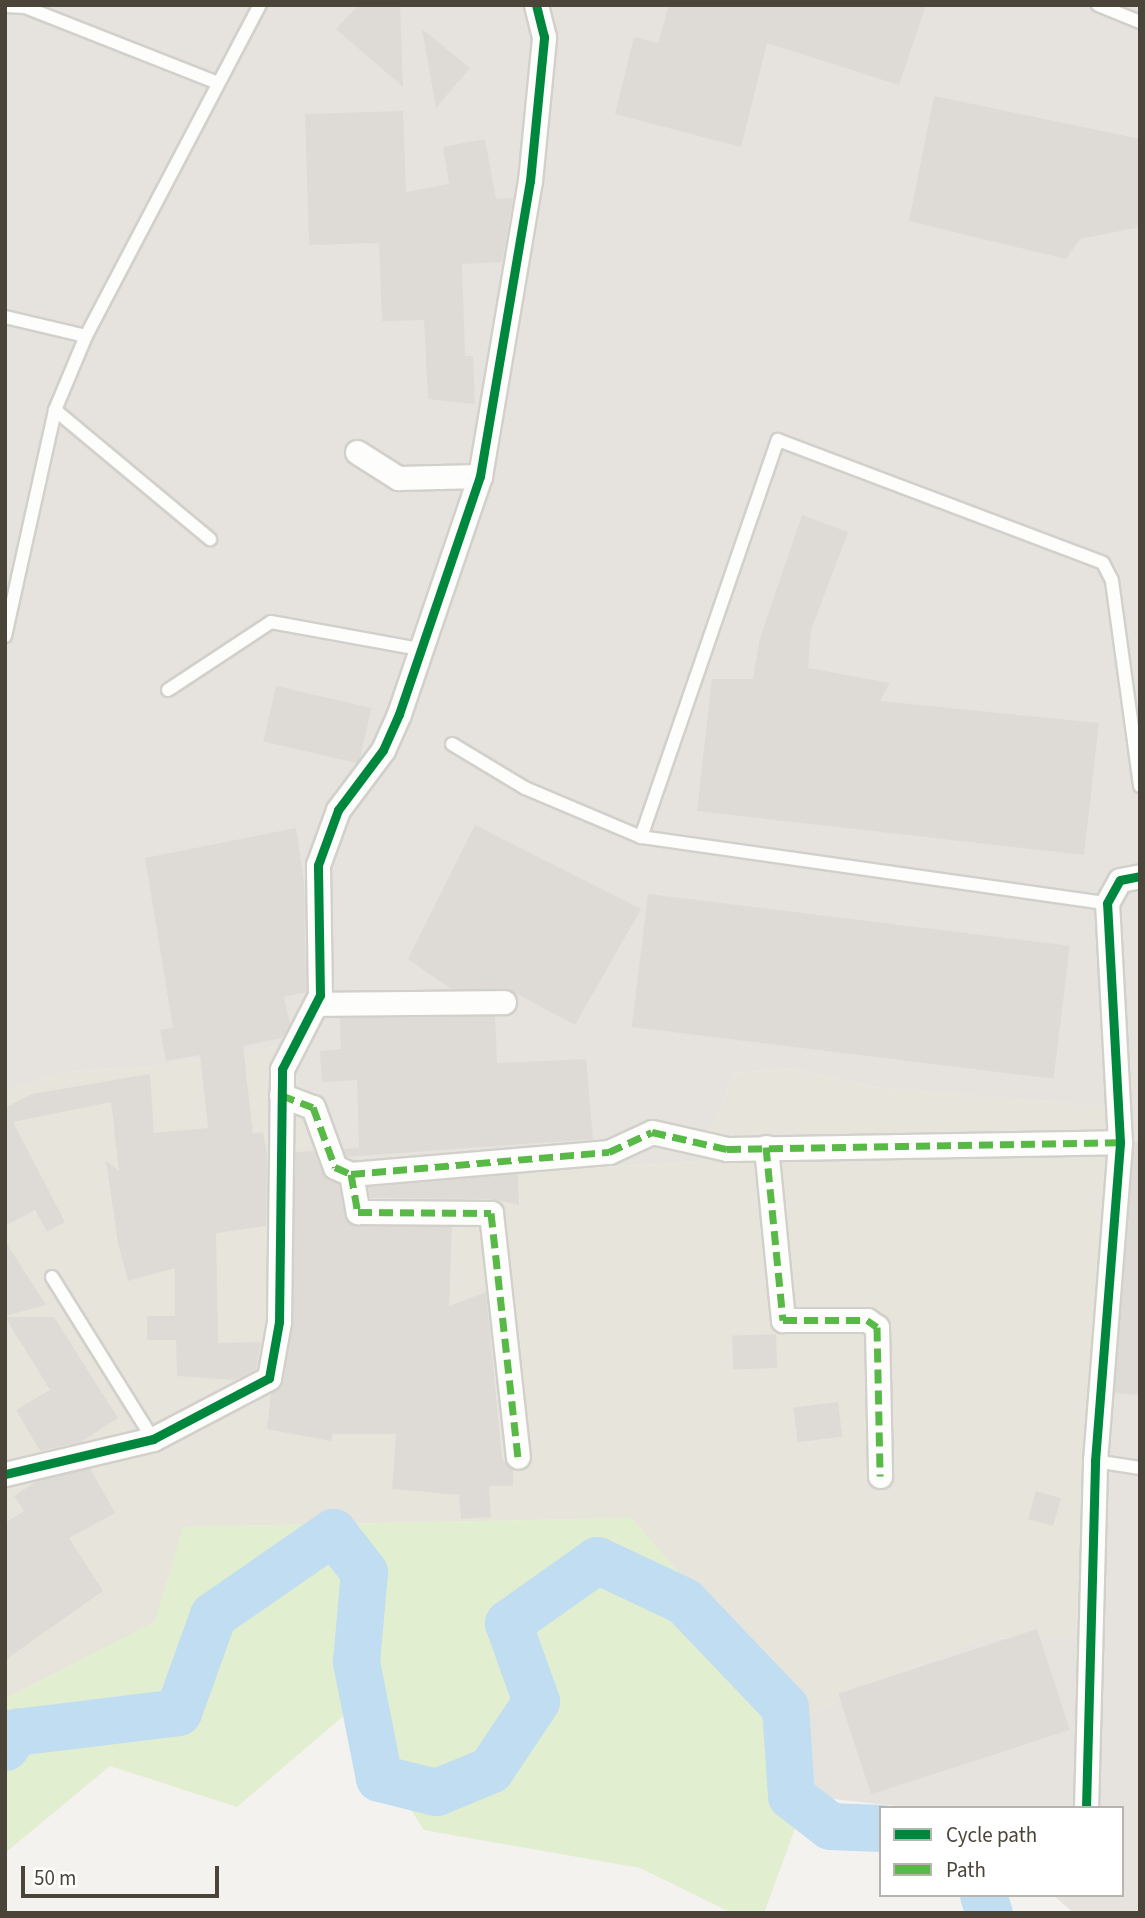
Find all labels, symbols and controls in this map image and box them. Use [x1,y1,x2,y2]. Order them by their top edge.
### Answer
legend [879,1806,1124,1897]
text: Cycle path [946,1820,1037,1850]
scale bar [24,1852,222,1896]
text: Path [946,1855,986,1885]
text: 50 m [34,1863,76,1893]

